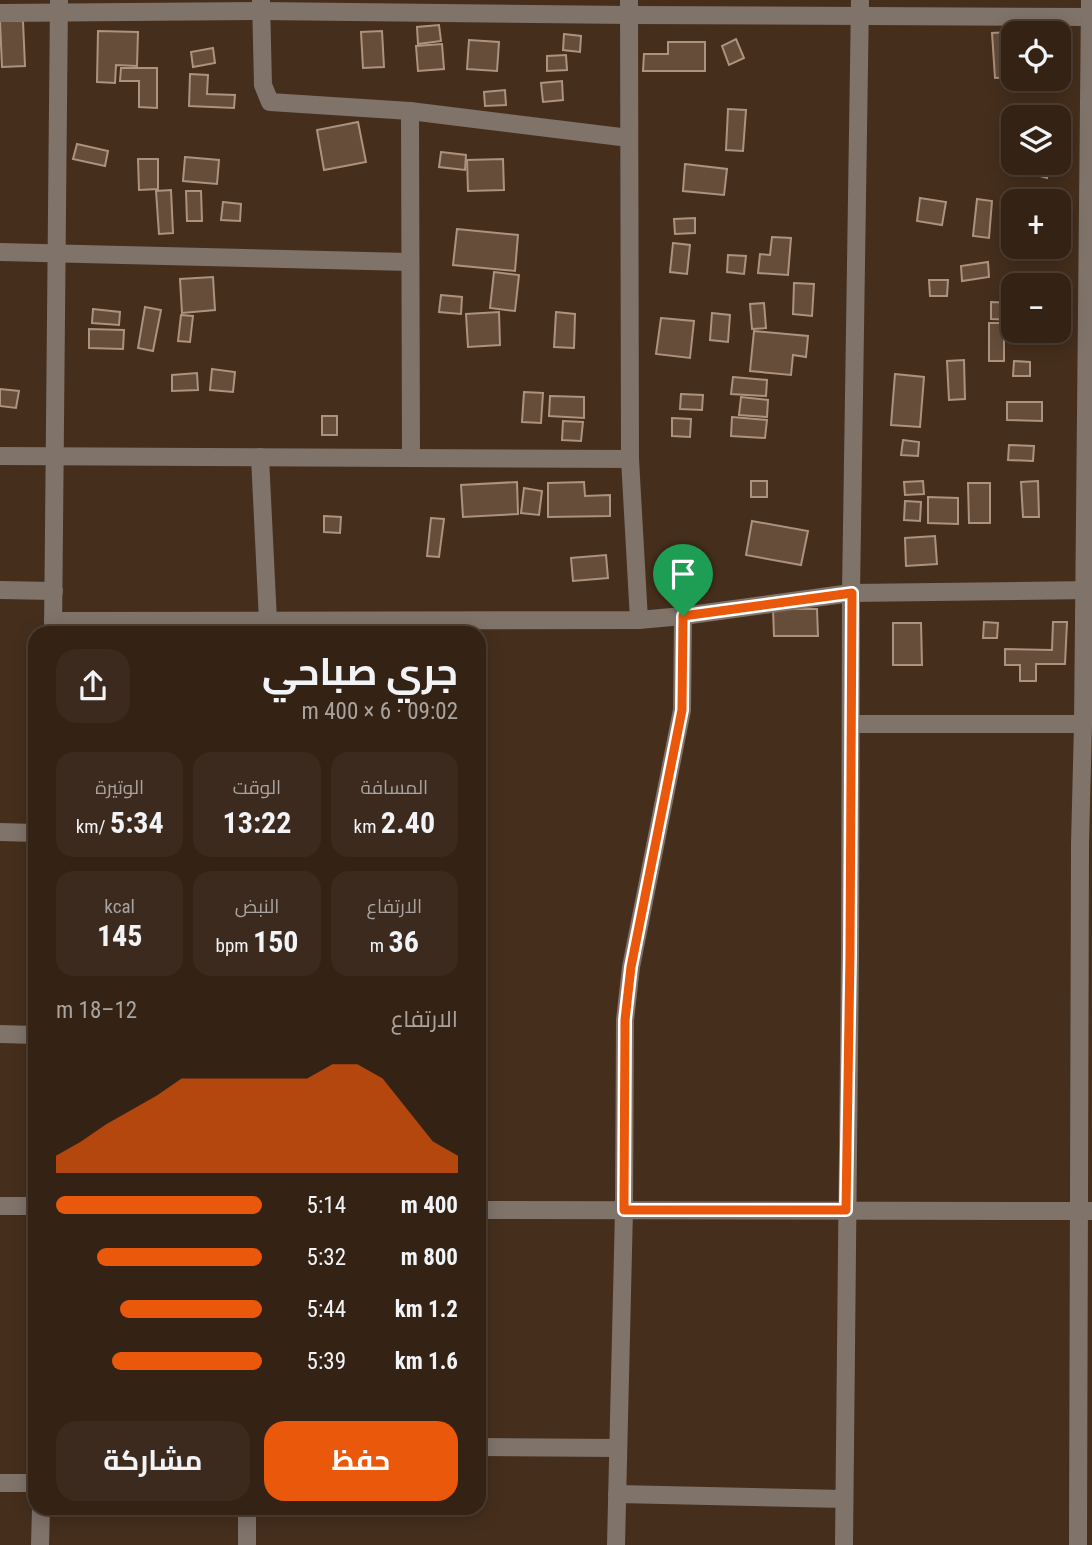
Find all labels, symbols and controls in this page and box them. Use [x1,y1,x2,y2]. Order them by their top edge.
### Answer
map controls [1001,21,1071,343]
button: locate [1001,21,1071,91]
button: layers [1001,105,1071,175]
button: + [1001,189,1071,259]
button: − [1001,273,1071,343]
pin [653,544,713,616]
icon: arrive [664,555,702,593]
button: share [56,649,130,723]
text: جري صباحي [262,650,458,694]
text: 09:02 · 6 × 400 m [302,698,458,725]
text: الوتيرة [95,776,144,799]
text: الوقت [233,776,281,799]
text: المسافة [361,776,428,799]
text: 5:34 [110,805,164,840]
text: 13:22 [223,805,291,840]
text: 2.40 [381,805,435,840]
text: /km [76,815,110,838]
text: km [354,815,381,838]
text: kcal [104,895,135,918]
text: النبض [235,895,279,918]
text: الارتفاع [367,895,422,918]
text: 145 [97,918,142,953]
text: 150 [253,924,298,959]
text: 36 [389,924,419,959]
text: bpm [216,934,253,957]
text: m [370,934,389,957]
text: 12–18 m [56,997,137,1024]
text: الارتفاع [391,1006,458,1033]
text: 5:14 [307,1192,346,1219]
text: 400 m [401,1192,458,1219]
text: 5:32 [307,1244,346,1271]
text: 800 m [401,1244,458,1271]
text: 5:44 [307,1296,346,1323]
text: 1.2 km [395,1296,458,1323]
text: 5:39 [307,1348,346,1375]
text: 1.6 km [395,1348,458,1375]
button: مشاركة [56,1421,250,1501]
button: حفظ [264,1421,458,1501]

